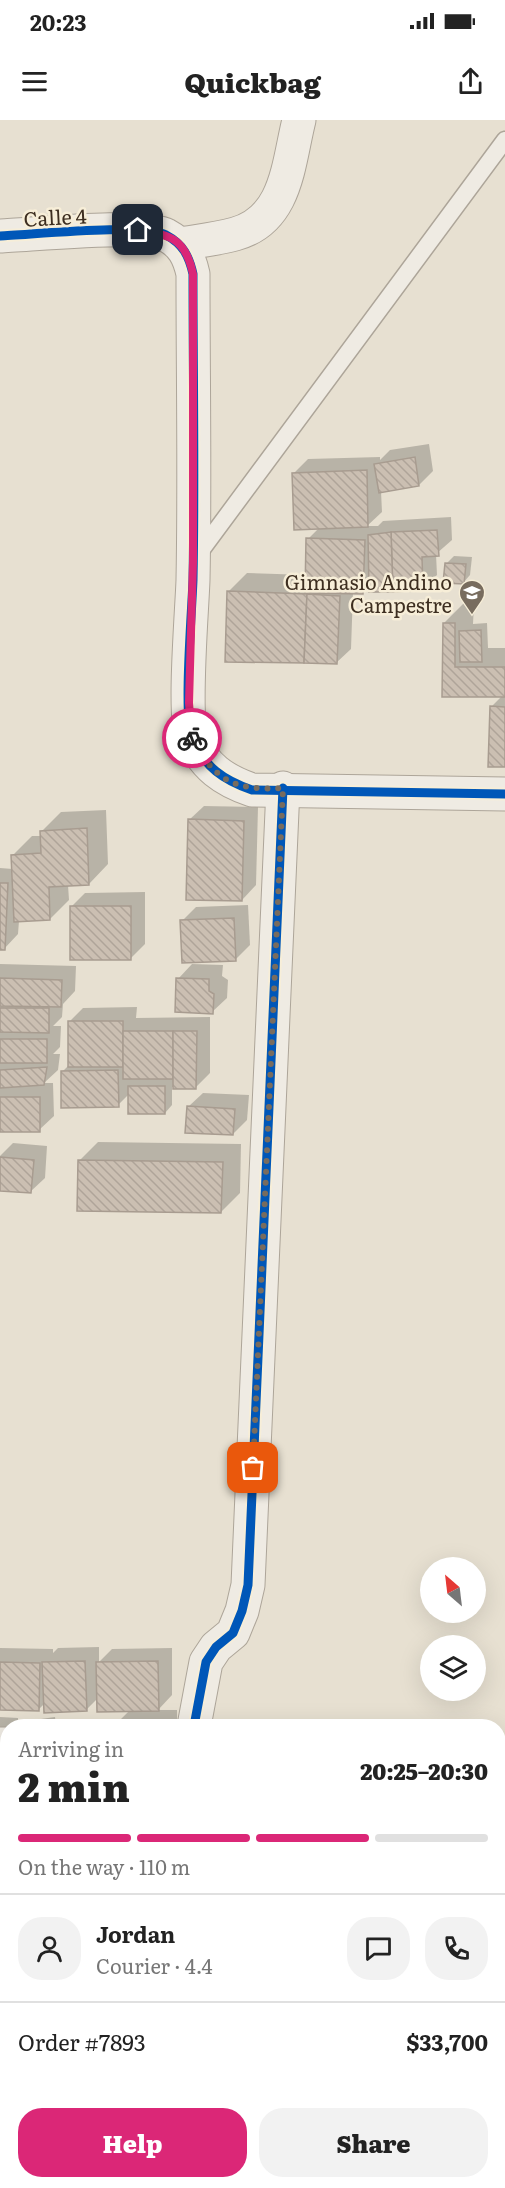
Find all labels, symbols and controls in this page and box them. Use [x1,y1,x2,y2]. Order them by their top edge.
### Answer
text: 20:23 [30,5,87,38]
text: Quickbag [184,61,321,101]
icon: menu [18,65,51,98]
icon: share [454,65,487,98]
street label: Calle 4 [23,199,87,233]
pin [112,204,163,255]
icon: home [121,213,154,246]
place label: Gimnasio Andino Campestre [285,566,452,619]
school or university icon: Gimnasio Andino Campestre [457,578,487,616]
courier [162,708,222,768]
icon: bike [176,722,209,755]
pin [227,1442,278,1493]
icon: bag [236,1451,269,1484]
north arrow [420,1557,486,1623]
map controls [420,1557,486,1701]
button: layers [420,1635,486,1701]
text: Arriving in [18,1733,124,1763]
text: 20:25–20:30 [360,1754,488,1787]
text: 2 min [18,1756,130,1814]
text: On the way · 110 m [18,1851,190,1881]
button: person [18,1917,81,1980]
text: Jordan [96,1917,175,1950]
button: chat [347,1917,410,1980]
button: phone [425,1917,488,1980]
text: Courier · 4.4 [96,1950,213,1980]
text: Order #7893 [18,2025,146,2058]
text: $33,700 [406,2025,488,2058]
button: Help [18,2108,247,2177]
button: Share [259,2108,488,2177]

